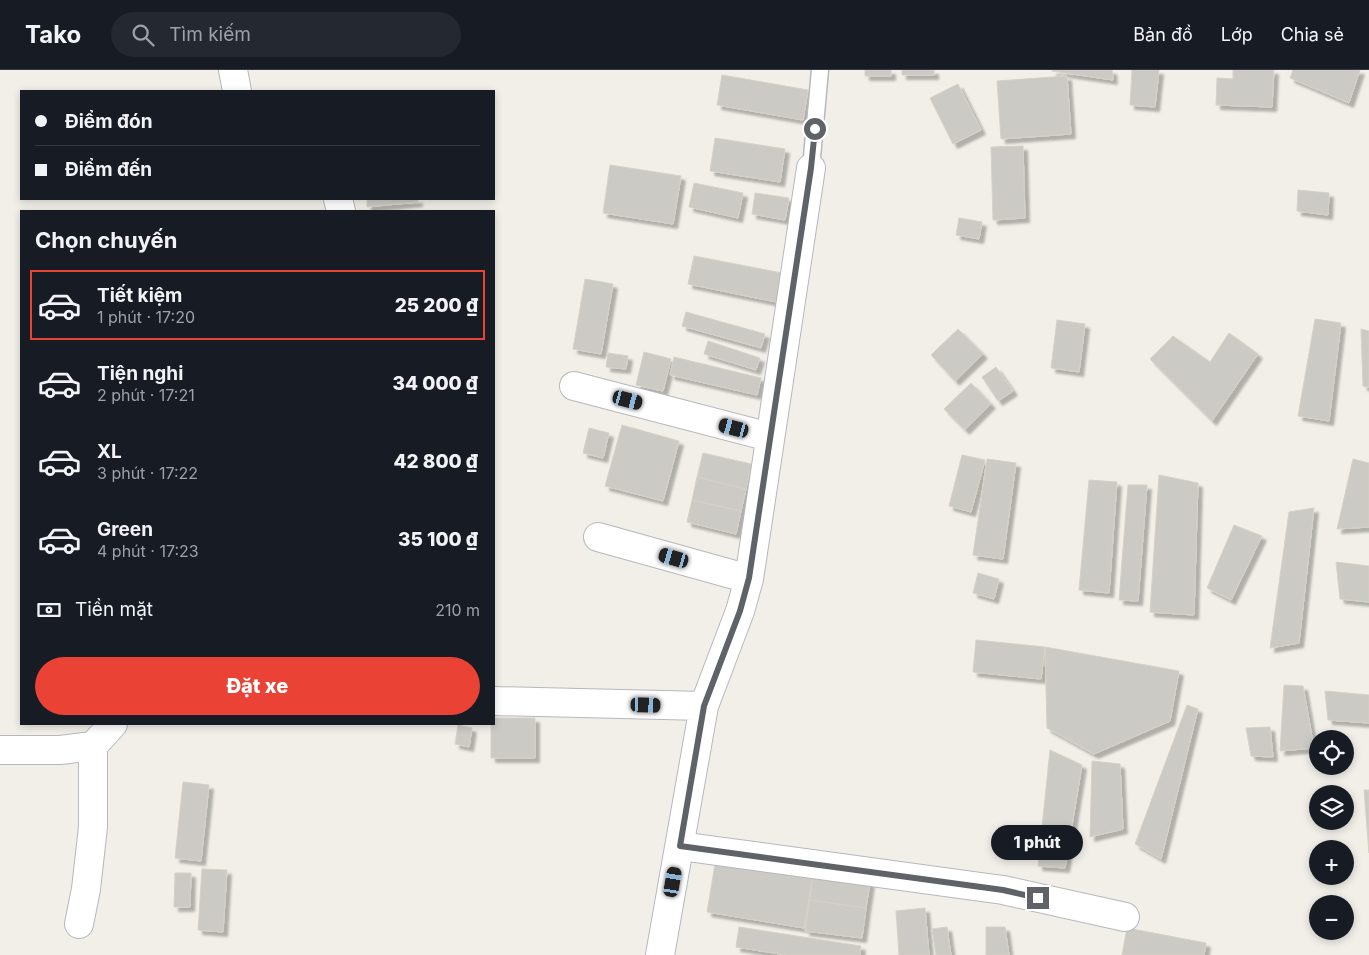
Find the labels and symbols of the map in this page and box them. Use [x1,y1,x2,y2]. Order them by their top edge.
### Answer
route start [804,118,826,140]
car [611,389,644,411]
car [717,417,750,439]
car [657,547,690,569]
car [630,697,661,713]
callout: 1 phút [992,826,1084,860]
car [663,866,682,898]
route end [1027,887,1049,909]

